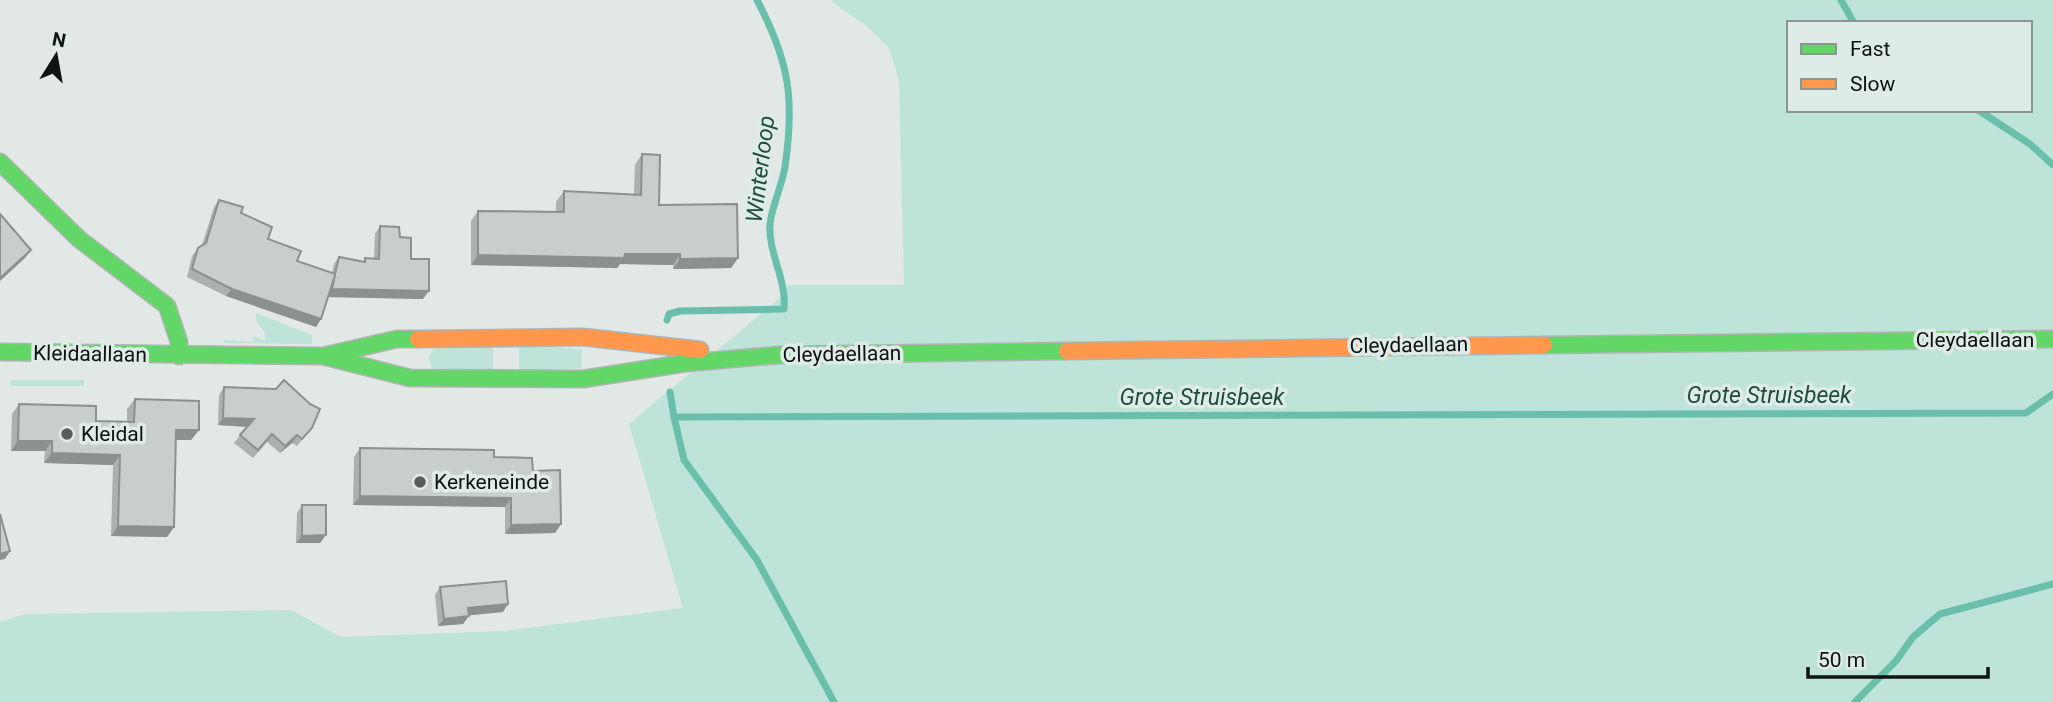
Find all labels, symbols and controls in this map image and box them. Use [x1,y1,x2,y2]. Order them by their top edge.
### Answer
north arrow [21,21,91,91]
legend [1787,21,2032,112]
text: N [50,27,68,52]
text: Fast [1850,37,1891,61]
text: Slow [1850,72,1896,96]
water label: Winterloop [741,114,780,224]
street label: Cleydaellaan [1916,328,2034,352]
street label: Cleydaellaan [1349,332,1469,358]
street label: Kleidaallaan [33,341,147,367]
street label: Cleydaellaan [782,341,902,367]
water label: Grote Struisbeek [1687,382,1852,409]
water label: Grote Struisbeek [1120,384,1285,411]
place label: Kleidal [81,422,144,446]
marker: Kleidal [59,426,75,442]
place label: Kerkeneinde [434,470,549,494]
marker: Kerkeneinde [412,474,428,490]
scale bar [1808,636,1988,680]
text: 50 m [1818,648,1865,672]

